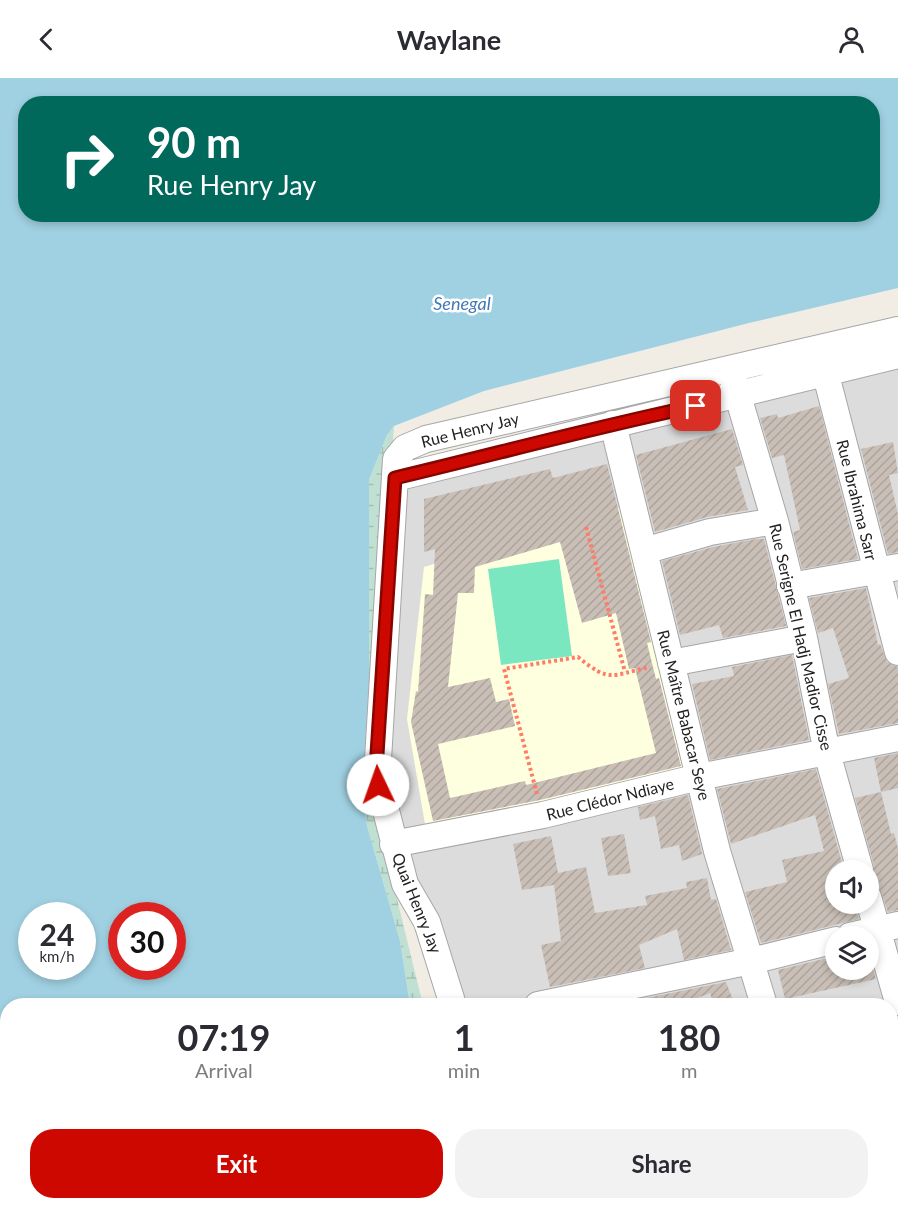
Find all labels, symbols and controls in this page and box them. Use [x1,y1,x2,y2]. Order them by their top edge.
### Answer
icon: back [30,23,63,56]
text: Waylane [397,23,501,56]
icon: person [835,23,868,56]
text: 90 m [147,117,241,167]
icon: right [48,120,126,198]
text: Rue Henry Jay [147,168,316,201]
water label: Senegal [433,292,491,314]
pin [670,380,721,431]
icon: arrive [679,389,712,422]
street label: Rue Henry Jay [419,408,522,451]
street label: Rue Ibrahima Sarr [833,437,882,563]
street label: Rue Serigne El Hadj Madior Cisse [766,522,837,752]
street label: Rue Maître Babacar Seye [654,628,715,802]
position arrow [346,753,410,817]
street label: Rue Clédor Ndiaye [544,773,676,824]
street label: Quai Henry Jay [389,850,447,956]
map controls [825,860,879,980]
button: sound [825,860,879,914]
speed limit sign: 30 [108,902,186,980]
text: 24 [40,916,74,952]
button: layers [825,926,879,980]
text: km/h [39,947,75,965]
text: 07:19 [178,1015,270,1059]
text: 1 [454,1015,475,1059]
text: 180 [658,1015,720,1059]
text: Arrival [195,1058,253,1082]
text: min [448,1058,480,1082]
text: m [681,1058,697,1082]
button: Exit [30,1129,443,1198]
button: Share [455,1129,868,1198]

